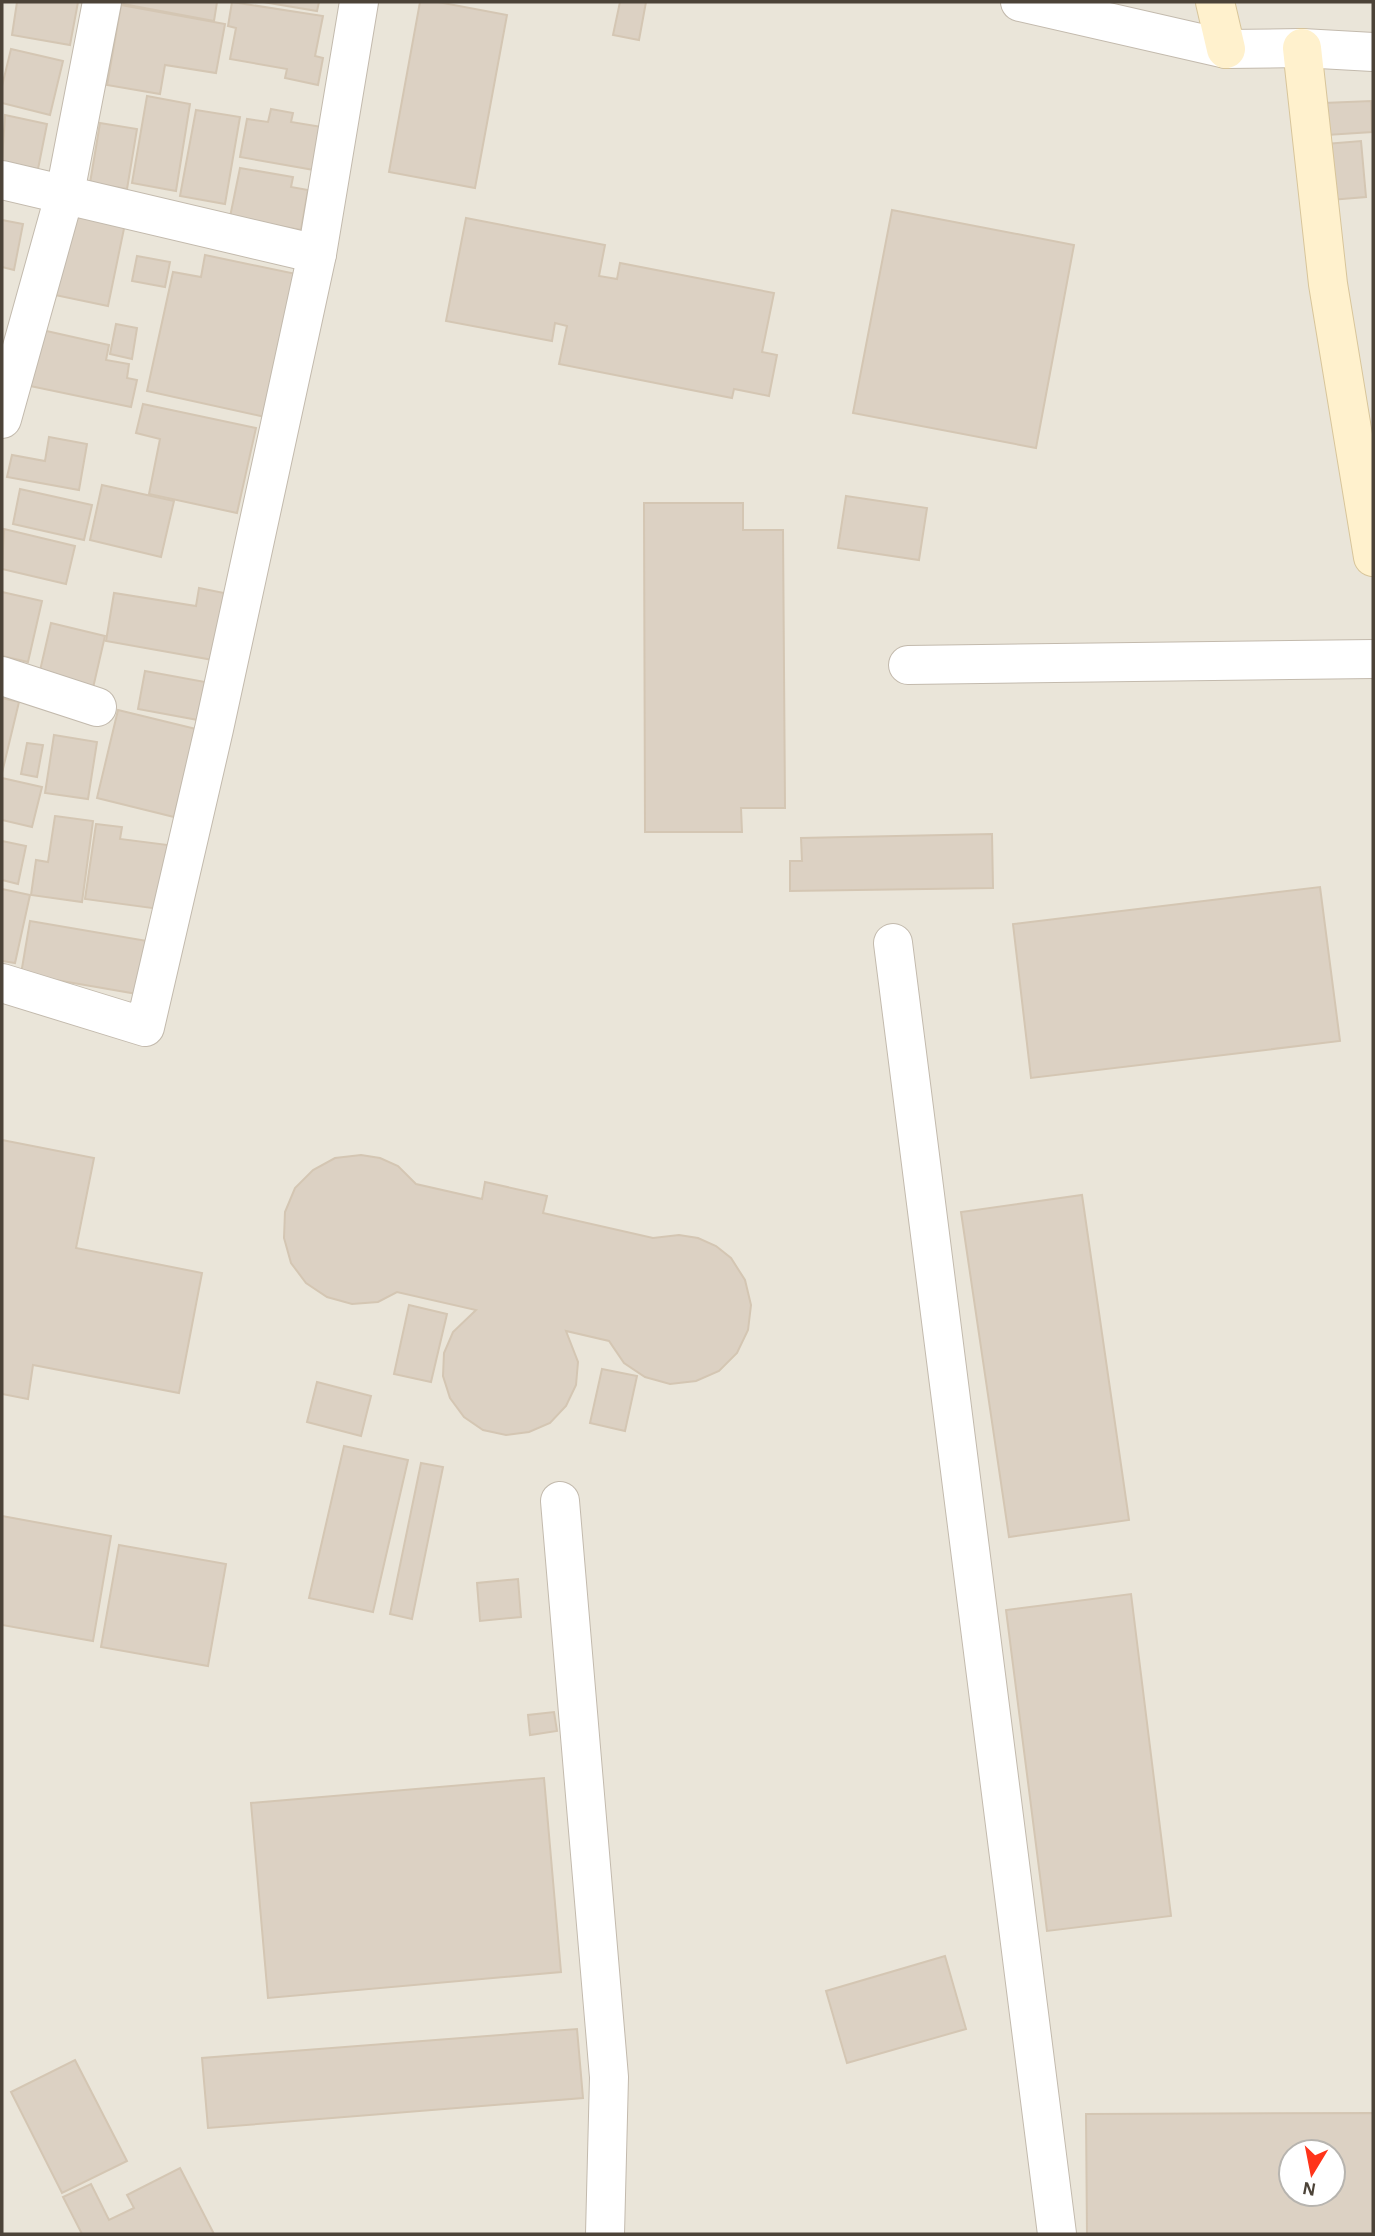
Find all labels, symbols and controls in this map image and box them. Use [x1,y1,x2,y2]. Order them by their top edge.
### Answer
north arrow [1277,2138,1347,2208]
text: N [1301,2178,1317,2199]

